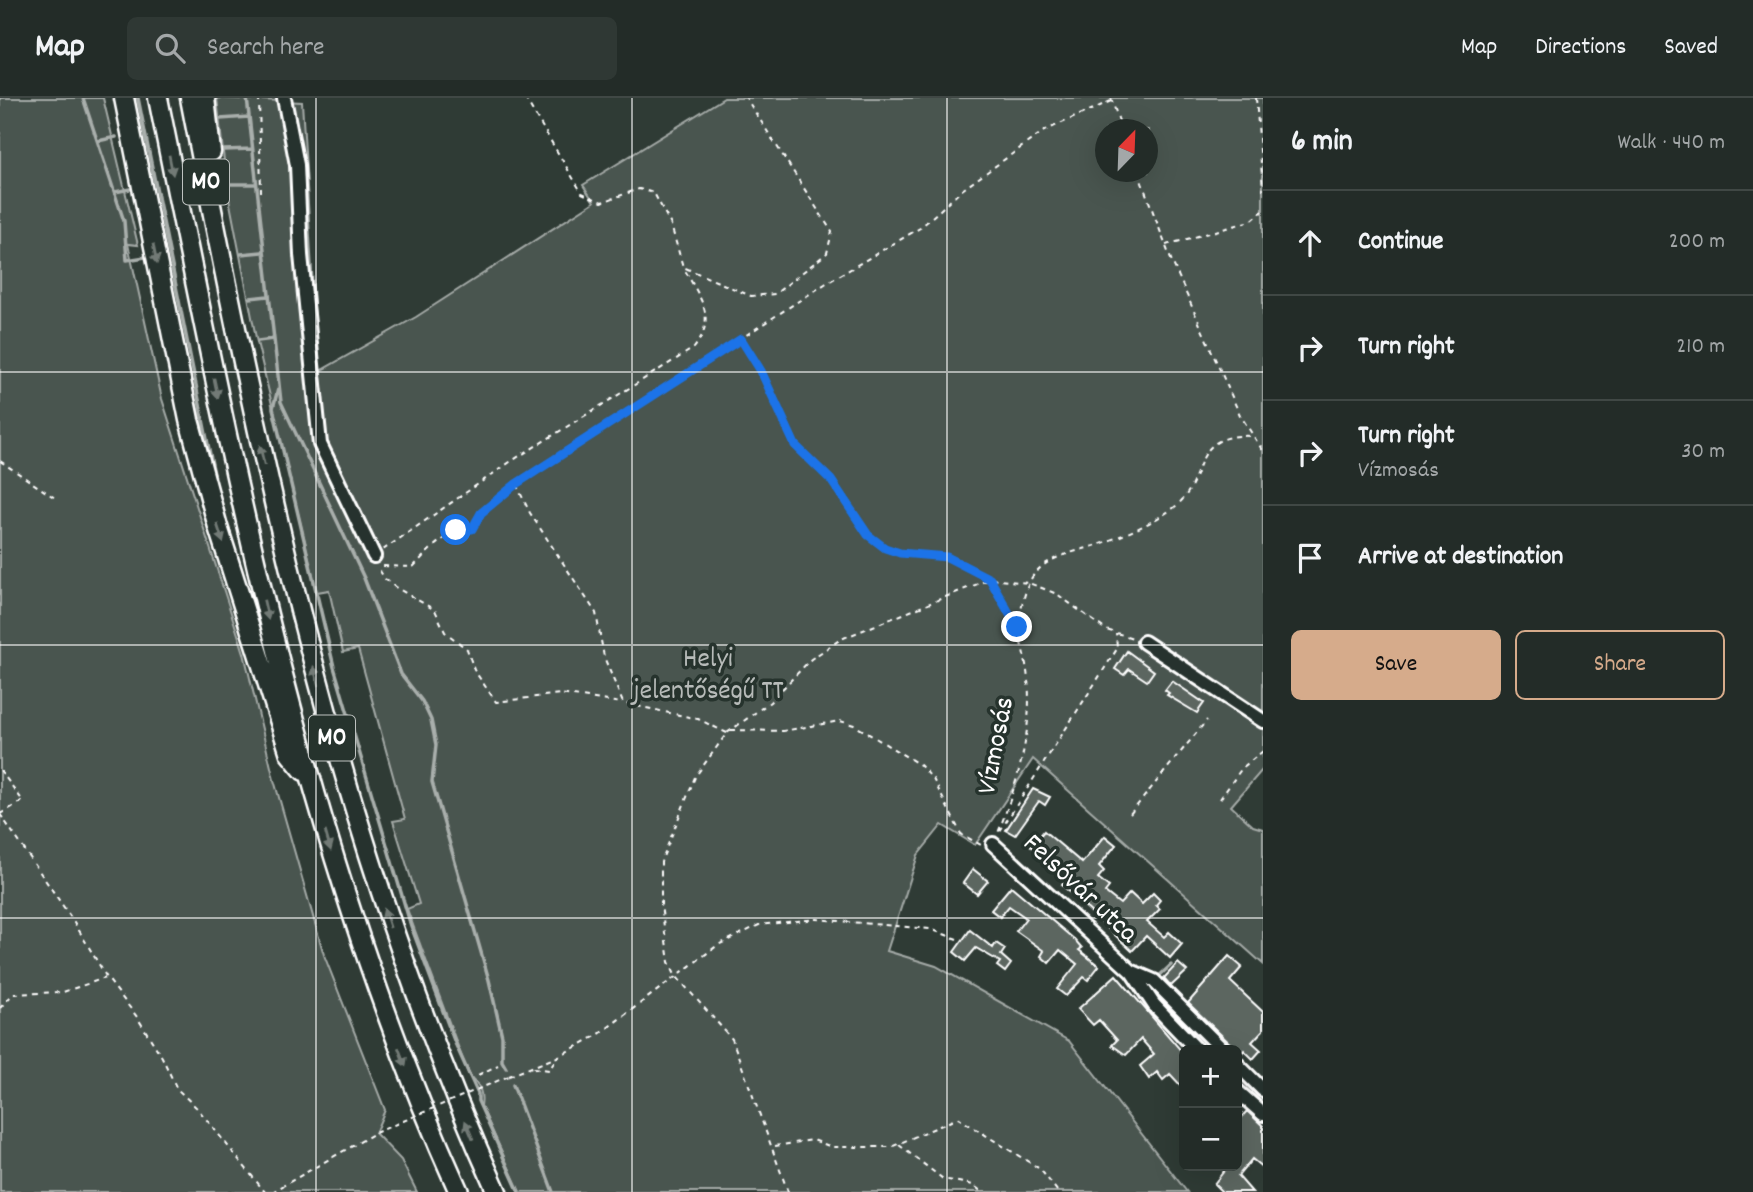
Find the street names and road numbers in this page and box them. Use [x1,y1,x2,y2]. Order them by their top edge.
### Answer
road number: M0 [183,159,229,204]
street label: Vízmosás [969,694,1027,798]
road number: M0 [309,716,355,760]
street label: Felsővár utca [1012,826,1146,955]

